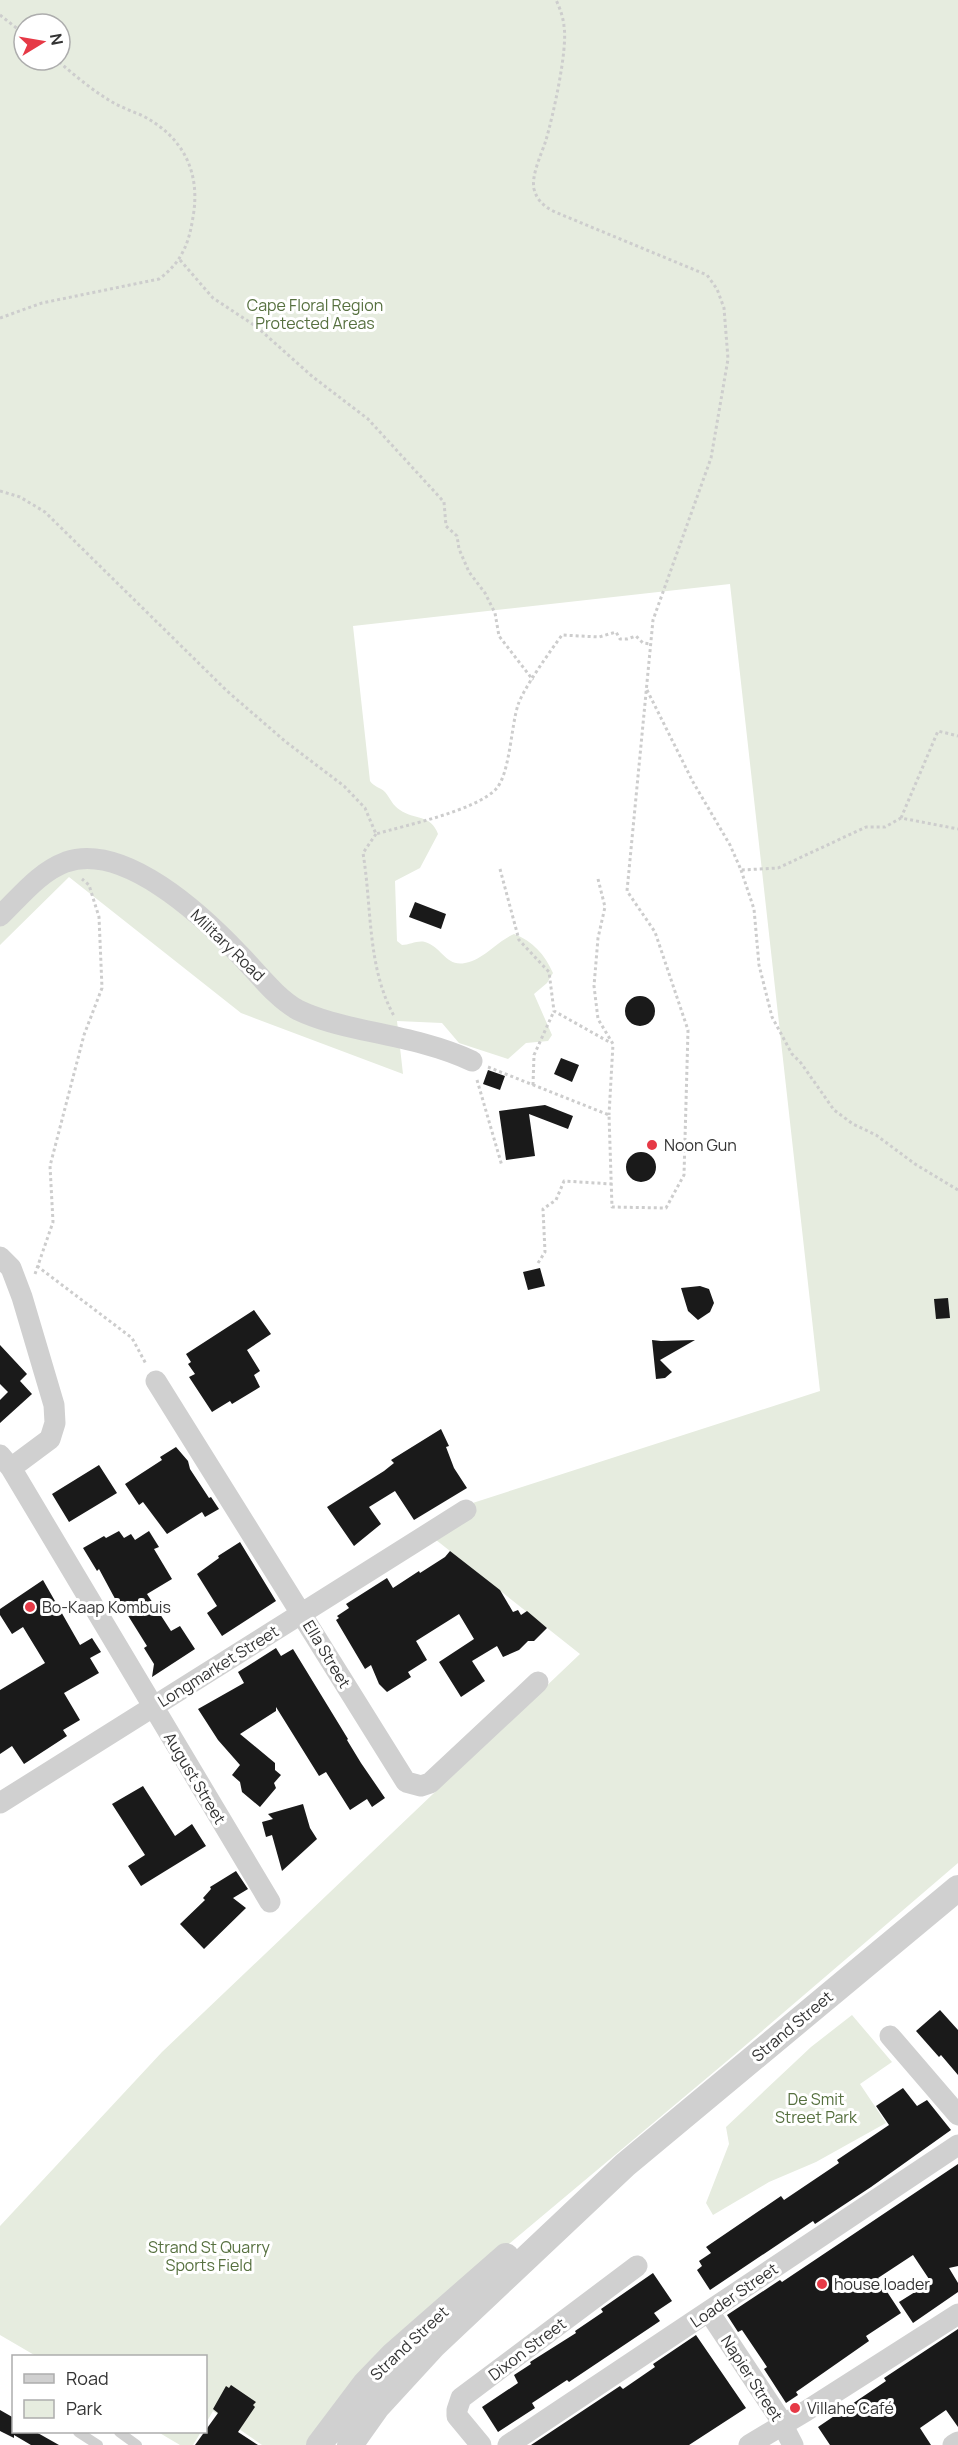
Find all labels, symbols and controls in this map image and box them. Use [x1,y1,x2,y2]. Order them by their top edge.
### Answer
north arrow [12,12,72,72]
text: N [45,31,69,47]
park label: Cape Floral Region Protected Areas [247,294,383,334]
street label: Military Road [186,904,270,986]
place label: Noon Gun [664,1134,737,1156]
marker: Noon Gun [645,1138,659,1152]
place label: Bo-Kaap Kombuis [42,1596,171,1618]
marker: Bo-Kaap Kombuis [23,1600,37,1614]
street label: Ella Street [298,1616,356,1692]
street label: Longmarket Street [153,1620,283,1712]
street label: August Street [159,1728,231,1828]
street label: Strand Street [747,1986,837,2066]
park label: De Smit Street Park [775,2088,858,2128]
park label: Strand St Quarry Sports Field [148,2236,271,2276]
street label: Loader Street [686,2258,782,2332]
place label: house loader [834,2273,930,2295]
marker: house loader [815,2277,829,2291]
street label: Strand Street [365,2301,453,2385]
street label: Dixon Street [484,2313,570,2385]
street label: Napier Street [716,2331,788,2425]
legend [12,2355,207,2433]
text: Road [66,2366,109,2390]
text: Park [66,2396,103,2420]
place label: Villahe Café [807,2397,894,2419]
marker: Villahe Café [788,2401,802,2415]

